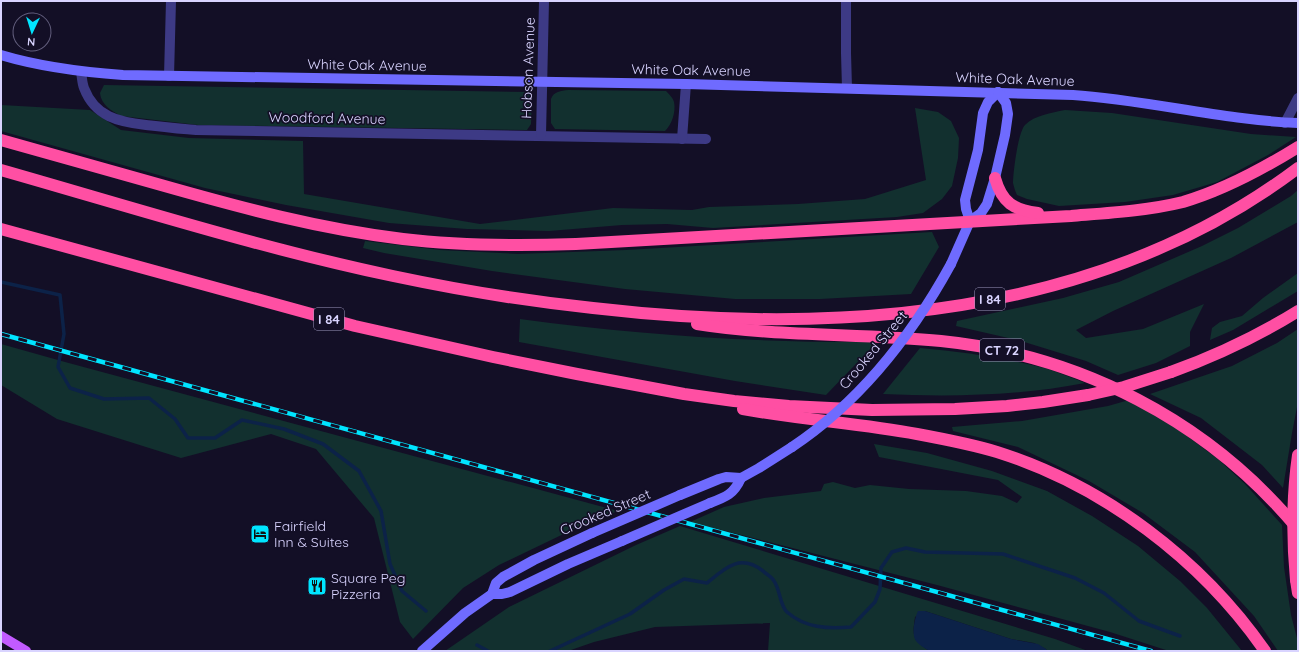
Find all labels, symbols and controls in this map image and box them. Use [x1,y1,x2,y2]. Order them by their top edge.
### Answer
north arrow [12,12,52,52]
street label: Hobson Avenue [517,17,539,119]
text: N [27,35,36,49]
street label: White Oak Avenue [307,55,427,75]
street label: White Oak Avenue [631,60,751,80]
street label: White Oak Avenue [955,68,1075,90]
street label: Woodford Avenue [268,108,386,128]
road number: I 84 [975,288,1005,310]
street label: Crooked Street [835,307,911,393]
road number: I 84 [314,308,344,330]
road number: CT 72 [980,339,1024,361]
street label: Crooked Street [557,485,653,539]
place label: Fairfield Inn & Suites [274,517,349,551]
hotel icon: Fairfield Inn & Suites [249,523,271,545]
place label: Square Peg Pizzeria [331,569,405,603]
restaurant icon: Square Peg Pizzeria [306,575,328,597]

